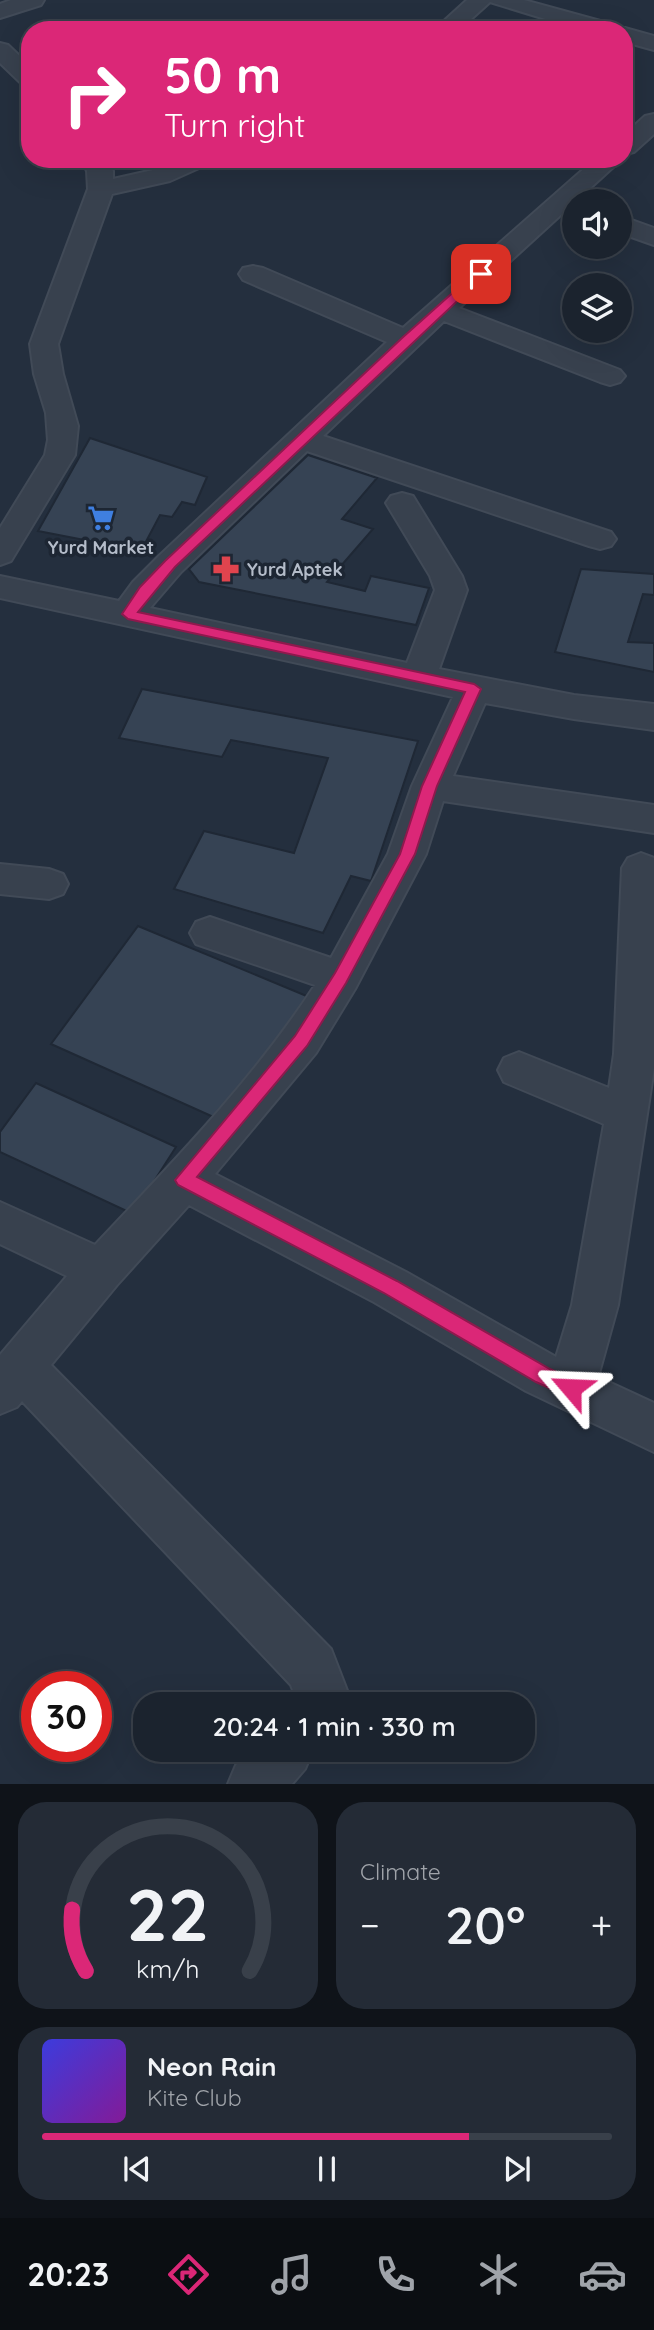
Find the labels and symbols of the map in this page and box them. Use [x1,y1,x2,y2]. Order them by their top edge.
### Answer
pin [451,244,511,304]
supermarket icon: Yurd Market [86,503,116,533]
place label: Yurd Market [48,536,154,559]
pharmacy icon: Yurd Aptek [211,554,241,584]
place label: Yurd Aptek [247,558,343,581]
position arrow [534,1351,608,1425]
speed limit sign: 30 [21,1671,112,1762]

